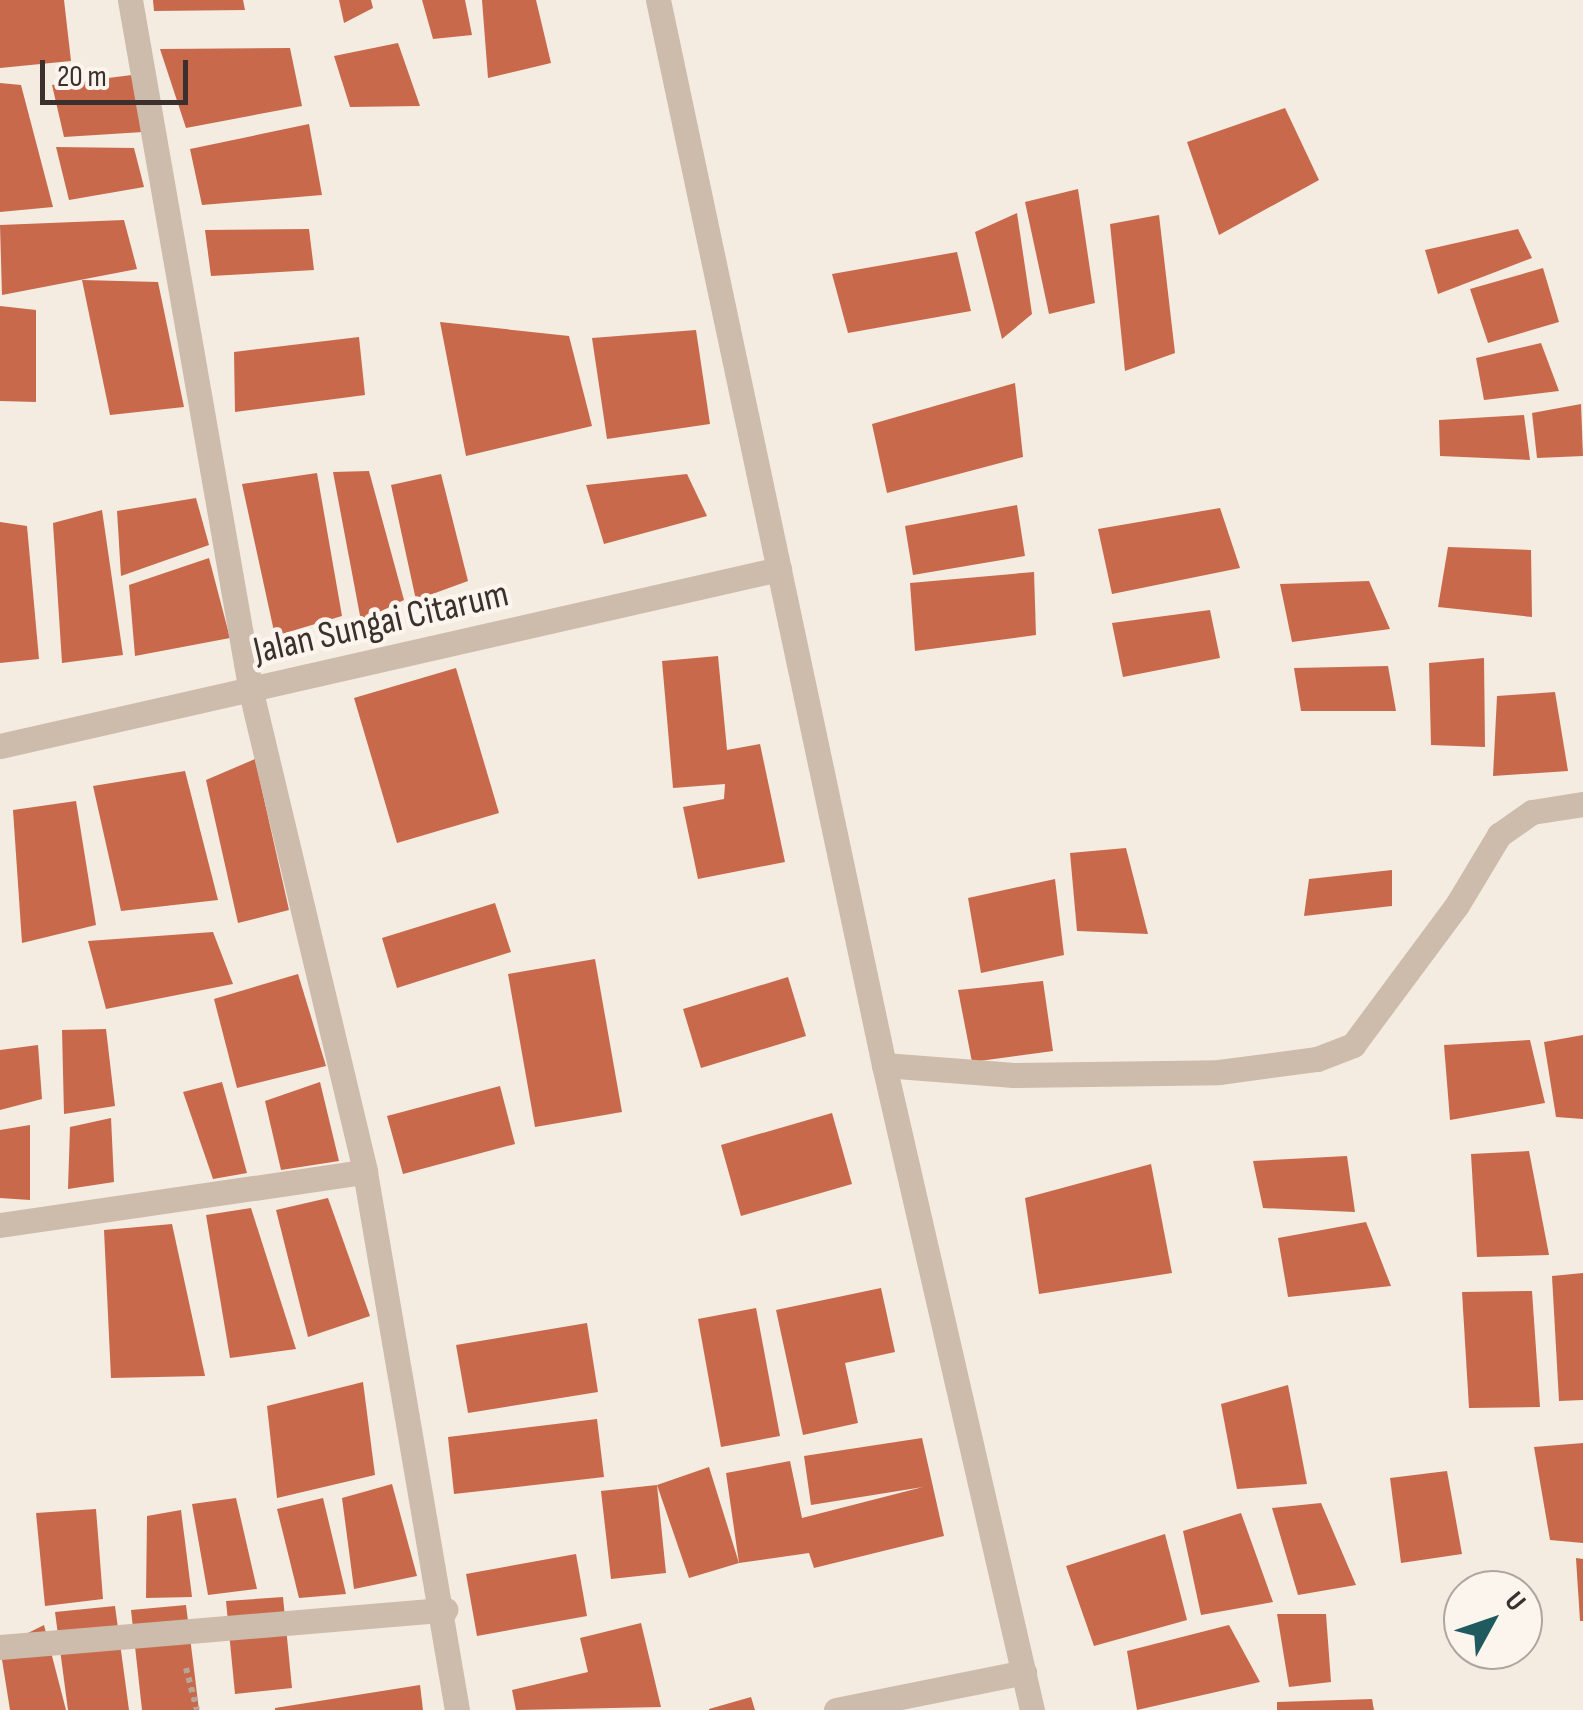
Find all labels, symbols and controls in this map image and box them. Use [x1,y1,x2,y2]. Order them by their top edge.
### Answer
scale bar [45,40,192,102]
text: 20 m [57,59,107,95]
street label: Jalan Sungai Citarum [249,572,513,674]
north arrow [1443,1570,1543,1670]
text: U [1498,1585,1532,1618]

